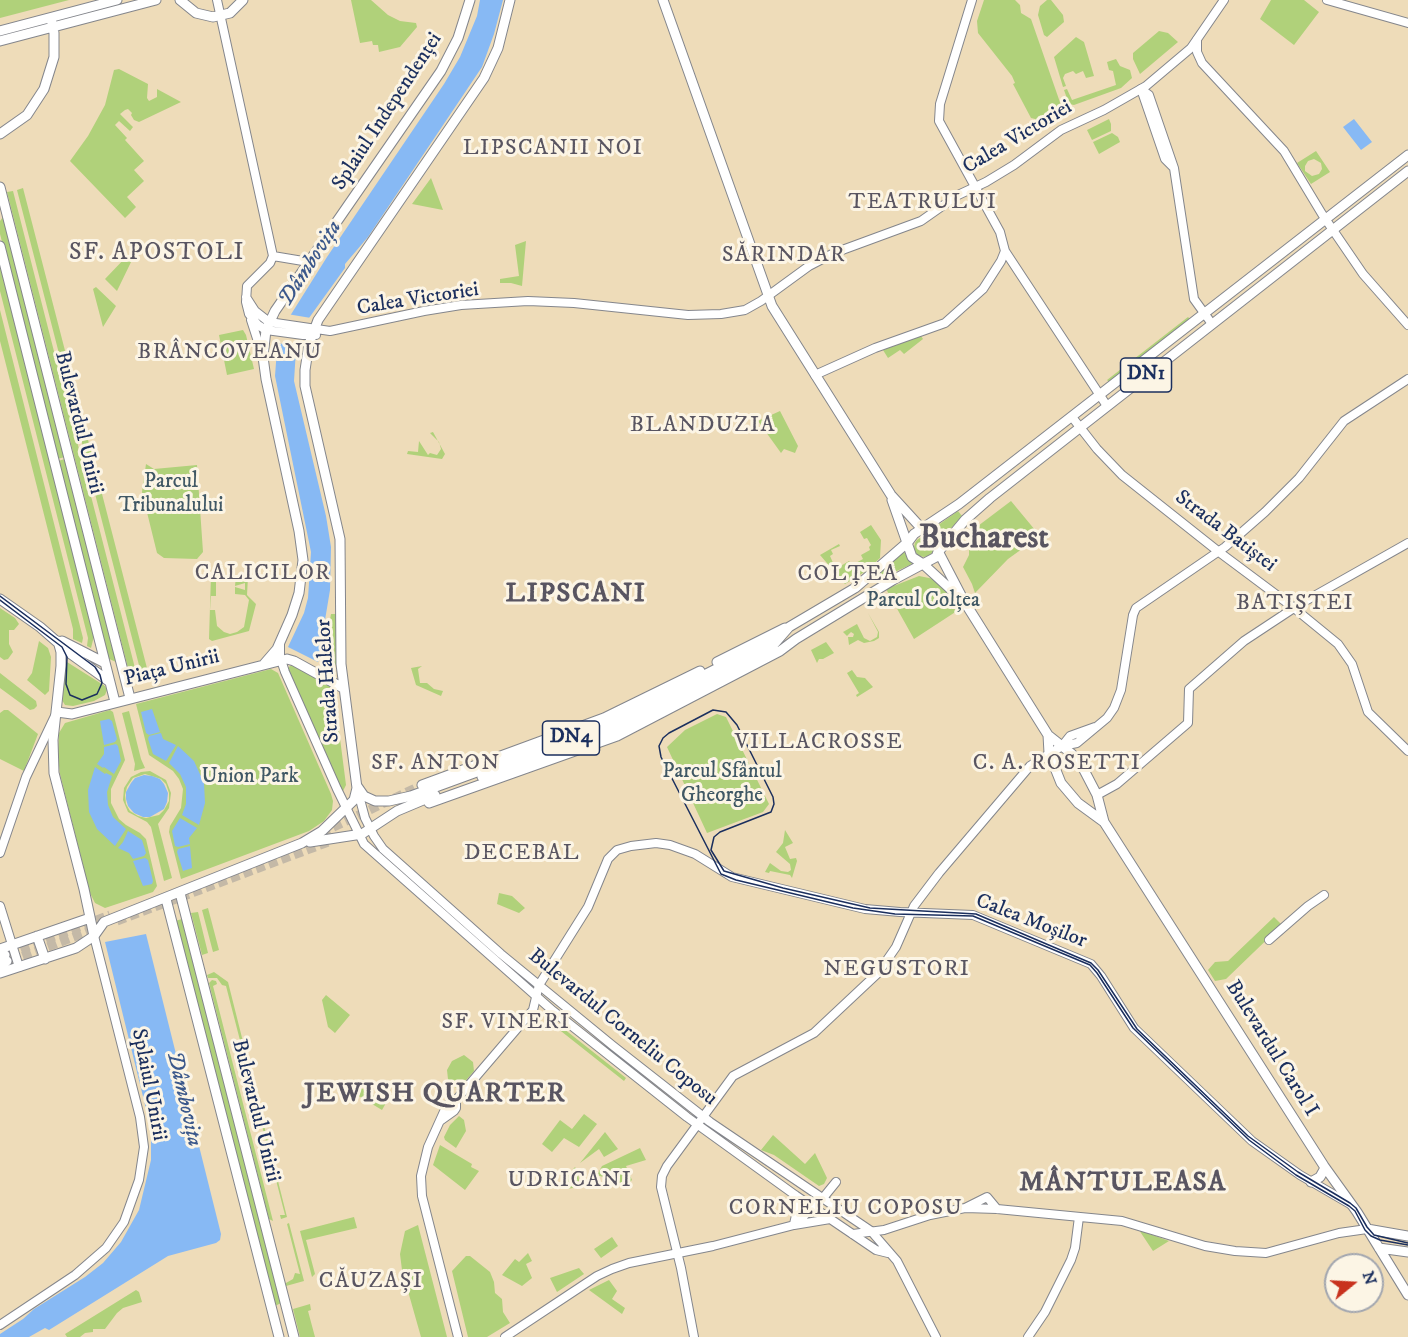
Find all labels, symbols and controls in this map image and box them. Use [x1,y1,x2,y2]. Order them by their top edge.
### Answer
street label: Splaiul Independenței [328,28,448,196]
street label: Calea Victoriei [959,96,1077,180]
district label: LIPSCANII NOI [463,136,643,162]
district label: TEATRULUI [849,190,997,216]
water label: Dâmbovița [274,216,348,312]
district label: SF. APOSTOLI [69,240,245,268]
district label: SĂRINDAR [722,243,846,269]
street label: Calea Victoriei [355,278,481,322]
district label: BRÂNCOVEANU [137,340,323,366]
street label: Bulevardul Unirii [48,349,108,497]
road number: DN1 [1120,358,1172,392]
district label: BLANDUZIA [630,413,776,439]
park label: Parcul Tribunalului [118,470,224,520]
street label: Strada Batiștei [1169,486,1281,578]
district label: Bucharest [919,520,1049,560]
district label: CALICILOR [195,561,331,587]
district label: COLȚEA [797,562,899,588]
district label: LIPSCANI [506,579,646,611]
park label: Parcul Colţea [866,589,980,615]
district label: BATIȘTEI [1236,591,1354,617]
street label: Strada Halelor [312,618,346,744]
street label: Piața Unirii [122,645,222,693]
road number: DN4 [542,721,600,755]
district label: VILLACROSSE [735,730,903,756]
district label: SF. ANTON [371,751,501,777]
district label: C. A. ROSETTI [973,751,1141,777]
park label: Parcul Sfântul Gheorghe [662,760,782,810]
park label: Union Park [201,765,299,791]
district label: DECEBAL [464,841,580,867]
street label: Calea Moșilor [972,889,1090,955]
street label: Bulevardul Corneliu Coposu [523,944,721,1112]
district label: NEGUSTORI [824,957,970,983]
street label: Bulevardul Carol I [1219,976,1323,1122]
district label: SF. VINERI [441,1010,571,1036]
street label: Splaiul Unirii [125,1027,171,1143]
street label: Bulevardul Unirii [225,1037,285,1185]
water label: Dâmbovița [159,1049,207,1149]
district label: JEWISH QUARTER [304,1079,566,1111]
district label: UDRICANI [508,1168,632,1194]
district label: MÂNTULEASA [1019,1168,1227,1200]
district label: CORNELIU COPOSU [729,1196,963,1222]
north arrow [1324,1253,1384,1313]
district label: CĂUZAȘI [319,1269,423,1295]
text: N [1358,1269,1381,1287]

